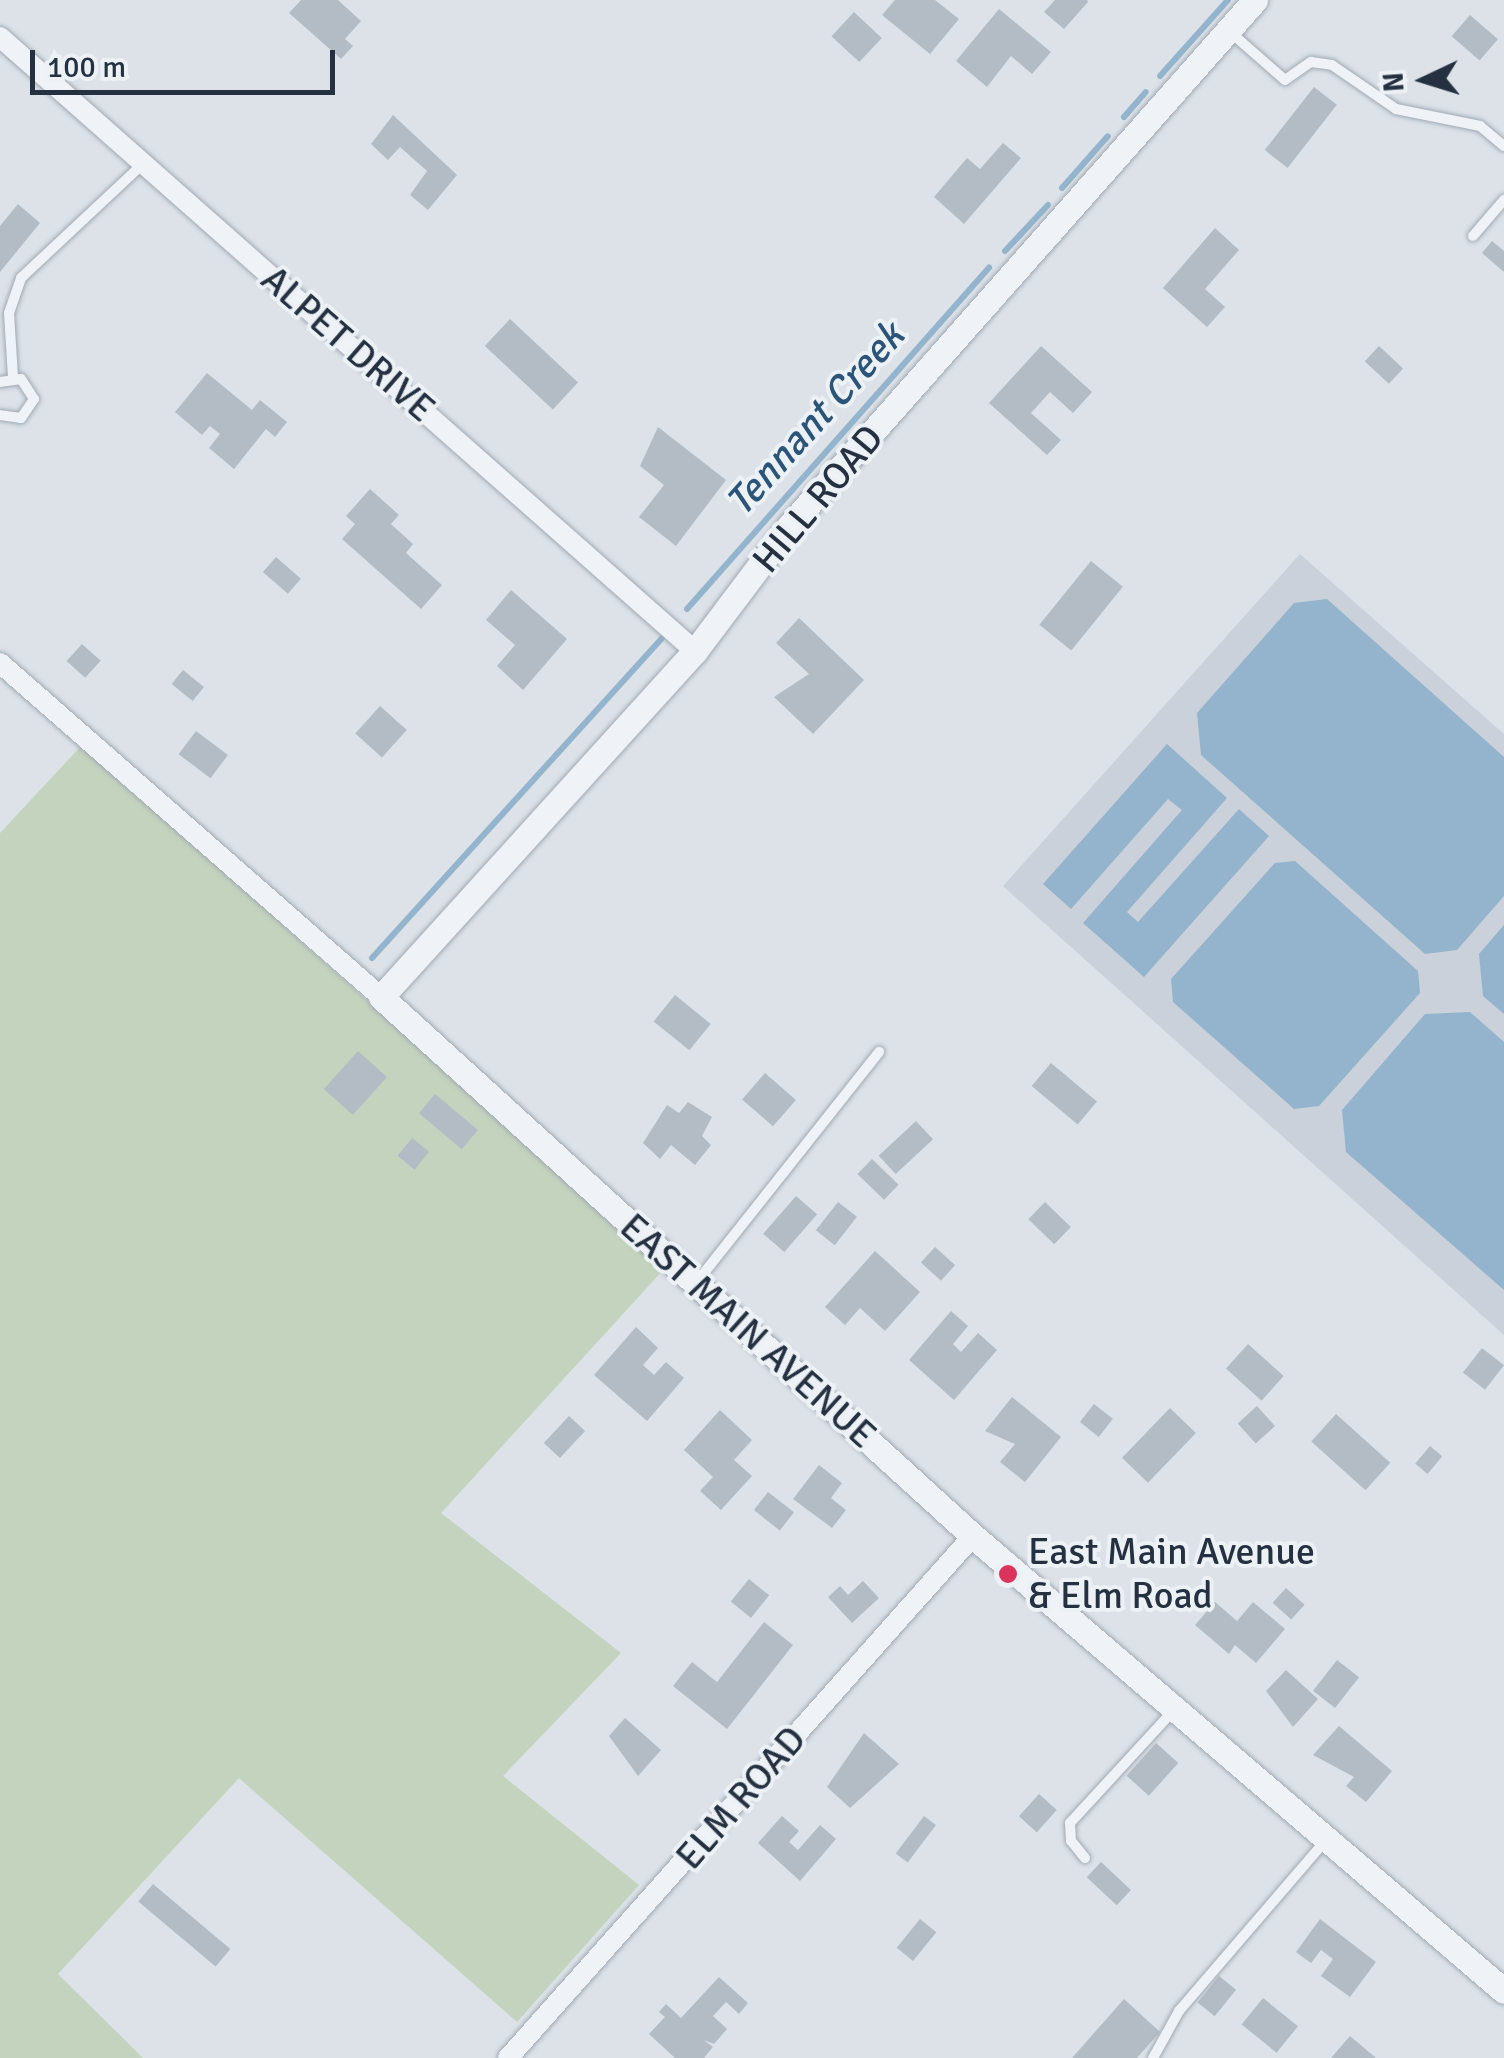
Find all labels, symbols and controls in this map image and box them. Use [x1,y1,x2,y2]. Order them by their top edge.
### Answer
scale bar [35,30,340,92]
north arrow [1374,30,1474,130]
text: 100 m [47,49,126,86]
text: N [1376,71,1412,93]
street label: ALPET DRIVE [252,256,444,432]
water label: Tennant Creek [716,313,914,525]
street label: HILL ROAD [743,416,893,582]
street label: EAST MAIN AVENUE [611,1204,885,1458]
place label: East Main Avenue & Elm Road [1028,1529,1315,1618]
marker: East Main Avenue & Elm Road [997,1563,1019,1585]
street label: ELM ROAD [667,1717,815,1879]

